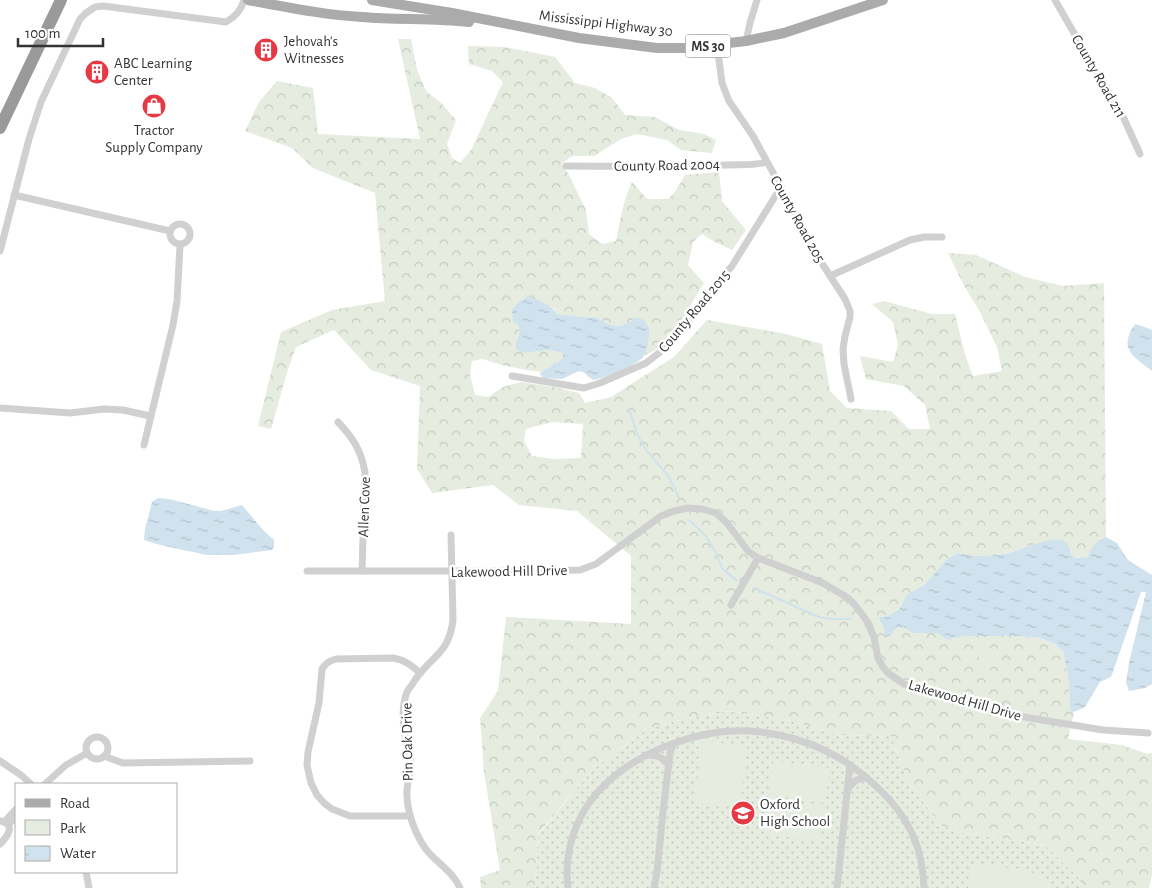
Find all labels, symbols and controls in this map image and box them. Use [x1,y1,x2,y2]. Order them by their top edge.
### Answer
street label: Mississippi Highway 30 [538,8,674,39]
scale bar [18,15,102,47]
text: 100 m [25,26,60,41]
street label: County Road 211 [1069,32,1128,120]
place label: Jehovah's Witnesses [284,34,344,66]
road number: MS 30 [686,34,730,58]
building icon: Jehovah's Witnesses [253,37,279,63]
place label: ABC Learning Center [114,56,193,88]
building icon: ABC Learning Center [84,59,110,85]
shop icon: Tractor Supply Company [141,93,167,119]
place label: Tractor Supply Company [105,123,203,155]
street label: County Road 2004 [614,157,720,174]
street label: County Road 205 [767,173,828,265]
street label: County Road 2015 [656,267,733,355]
street label: Allen Cove [356,476,373,538]
street label: Lakewood Hill Drive [451,563,567,580]
street label: Lakewood Hill Drive [907,677,1023,724]
street label: Pin Oak Drive [399,702,416,781]
legend [15,783,178,873]
text: Road [60,796,90,811]
place label: Oxford High School [760,797,830,829]
school or university icon: Oxford High School [730,800,756,826]
text: Park [60,821,86,836]
text: Water [60,846,96,861]

